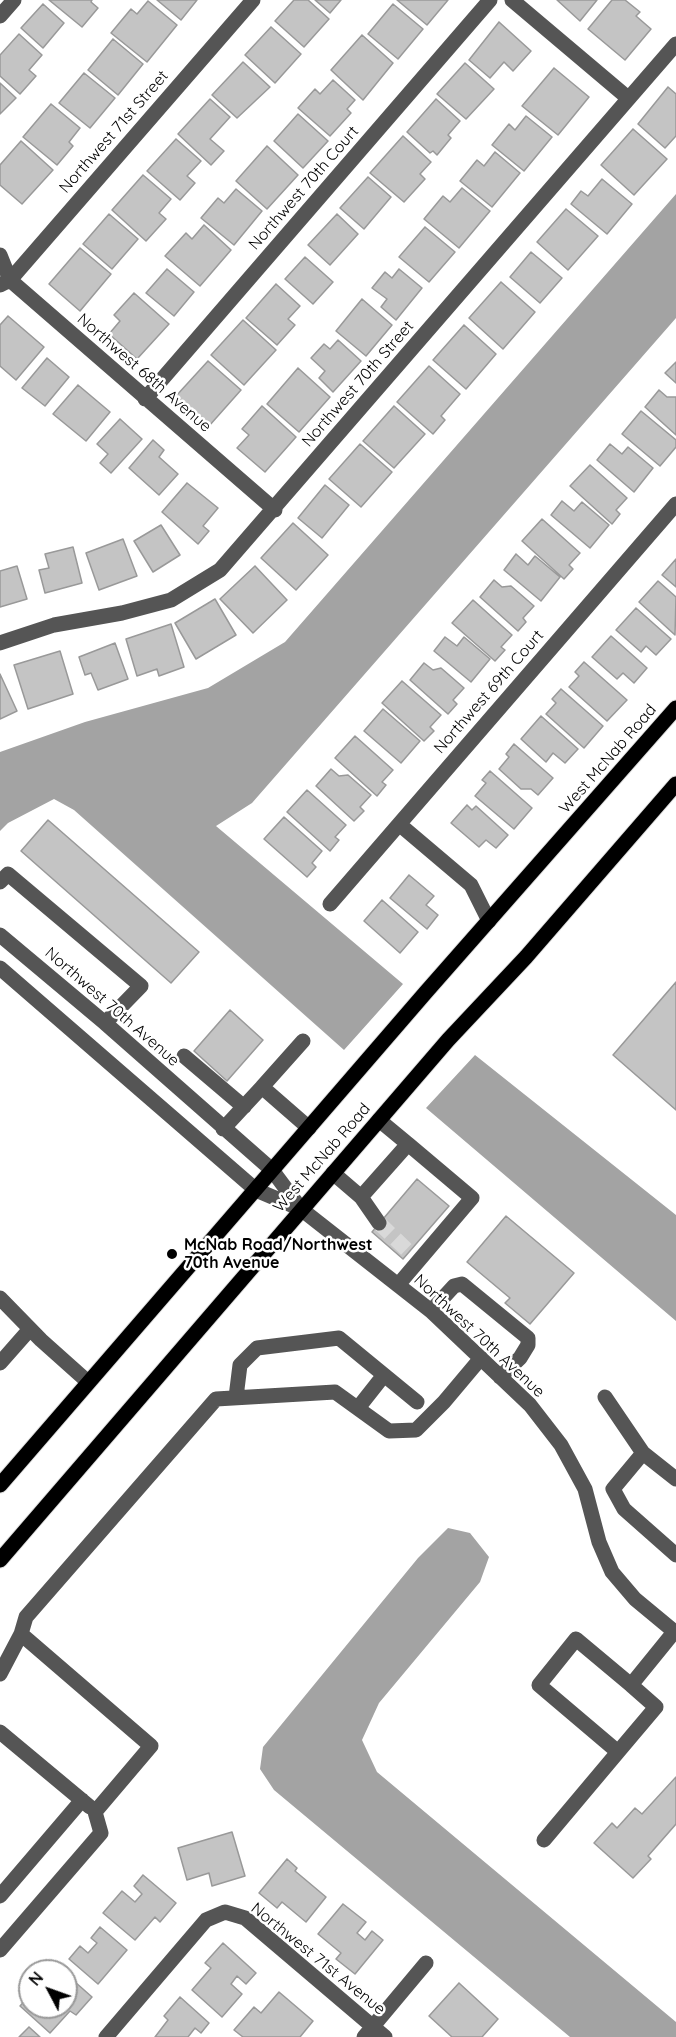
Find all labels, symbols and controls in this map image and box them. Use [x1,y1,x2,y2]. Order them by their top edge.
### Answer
street label: Northwest 71st Street [55,67,173,197]
street label: Northwest 70th Court [245,122,363,254]
street label: Northwest 68th Avenue [73,310,215,436]
street label: Northwest 70th Street [298,317,418,451]
street label: Northwest 69th Court [430,626,548,758]
street label: West McNab Road [555,701,661,817]
street label: Northwest 70th Avenue [41,943,183,1071]
street label: West McNab Road [269,1100,375,1216]
place label: McNab Road/Northwest 70th Avenue [184,1235,372,1273]
marker: McNab Road/Northwest 70th Avenue [165,1247,179,1261]
street label: Northwest 70th Avenue [410,1270,548,1402]
street label: Northwest 71st Avenue [247,1899,389,2019]
north arrow [18,1959,78,2019]
text: N [25,1968,47,1990]

